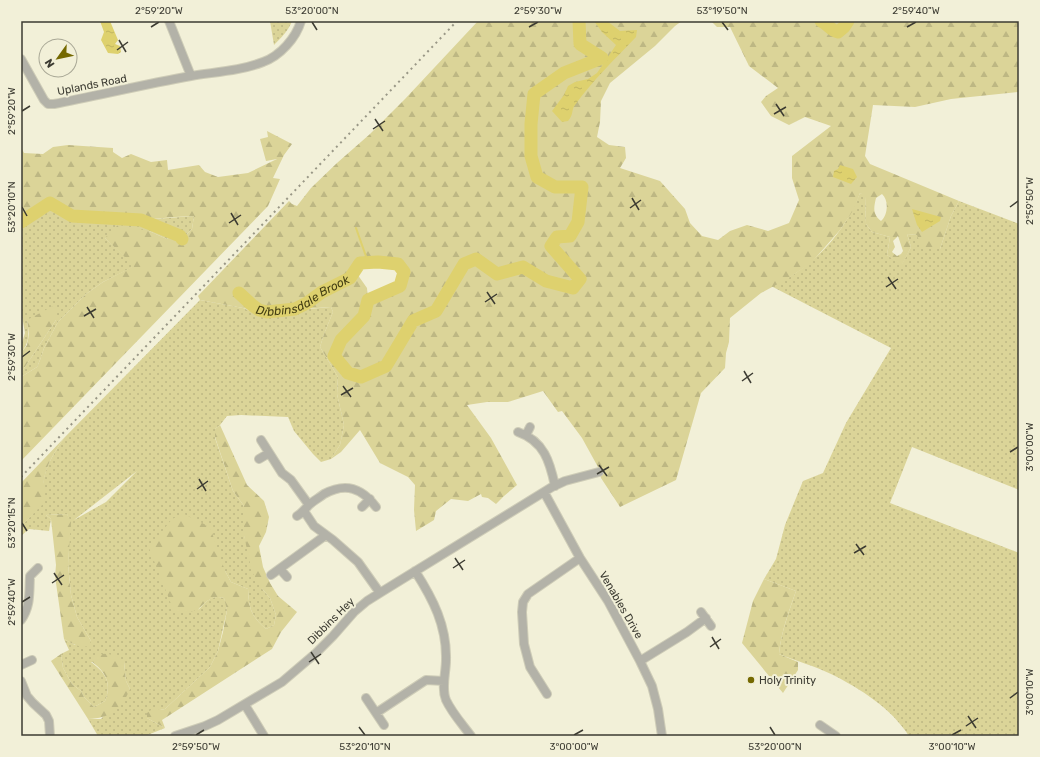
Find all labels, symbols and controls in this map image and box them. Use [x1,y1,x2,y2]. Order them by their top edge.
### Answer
text: 2°59'20"W [135,5,183,17]
text: 53°20'00"N [285,5,339,17]
text: 2°59'30"W [514,5,562,17]
text: 53°19'50"N [696,5,748,17]
text: 2°59'40"W [892,5,940,17]
north arrow [38,38,78,78]
text: N [42,56,58,70]
street label: Uplands Road [56,72,128,98]
text: 2°59'20"W [6,87,18,135]
text: 2°59'50"W [1024,177,1036,225]
text: 53°20'10"N [6,181,18,233]
water label: Dibbinsdale Brook [254,272,353,319]
text: 2°59'30"W [6,333,18,381]
text: 3°00'00"W [1024,422,1036,472]
text: 53°20'15"N [6,497,18,549]
street label: Venables Drive [596,569,646,641]
text: 2°59'40"W [6,578,18,626]
street label: Dibbins Hey [305,595,357,647]
text: 3°00'10"W [1024,668,1036,716]
place label: Holy Trinity [759,674,816,687]
marker: Holy Trinity [746,675,756,685]
text: 2°59'50"W [172,741,220,753]
text: 53°20'10"N [339,741,391,753]
text: 3°00'00"W [549,741,599,753]
text: 53°20'00"N [748,741,802,753]
text: 3°00'10"W [928,741,976,753]

